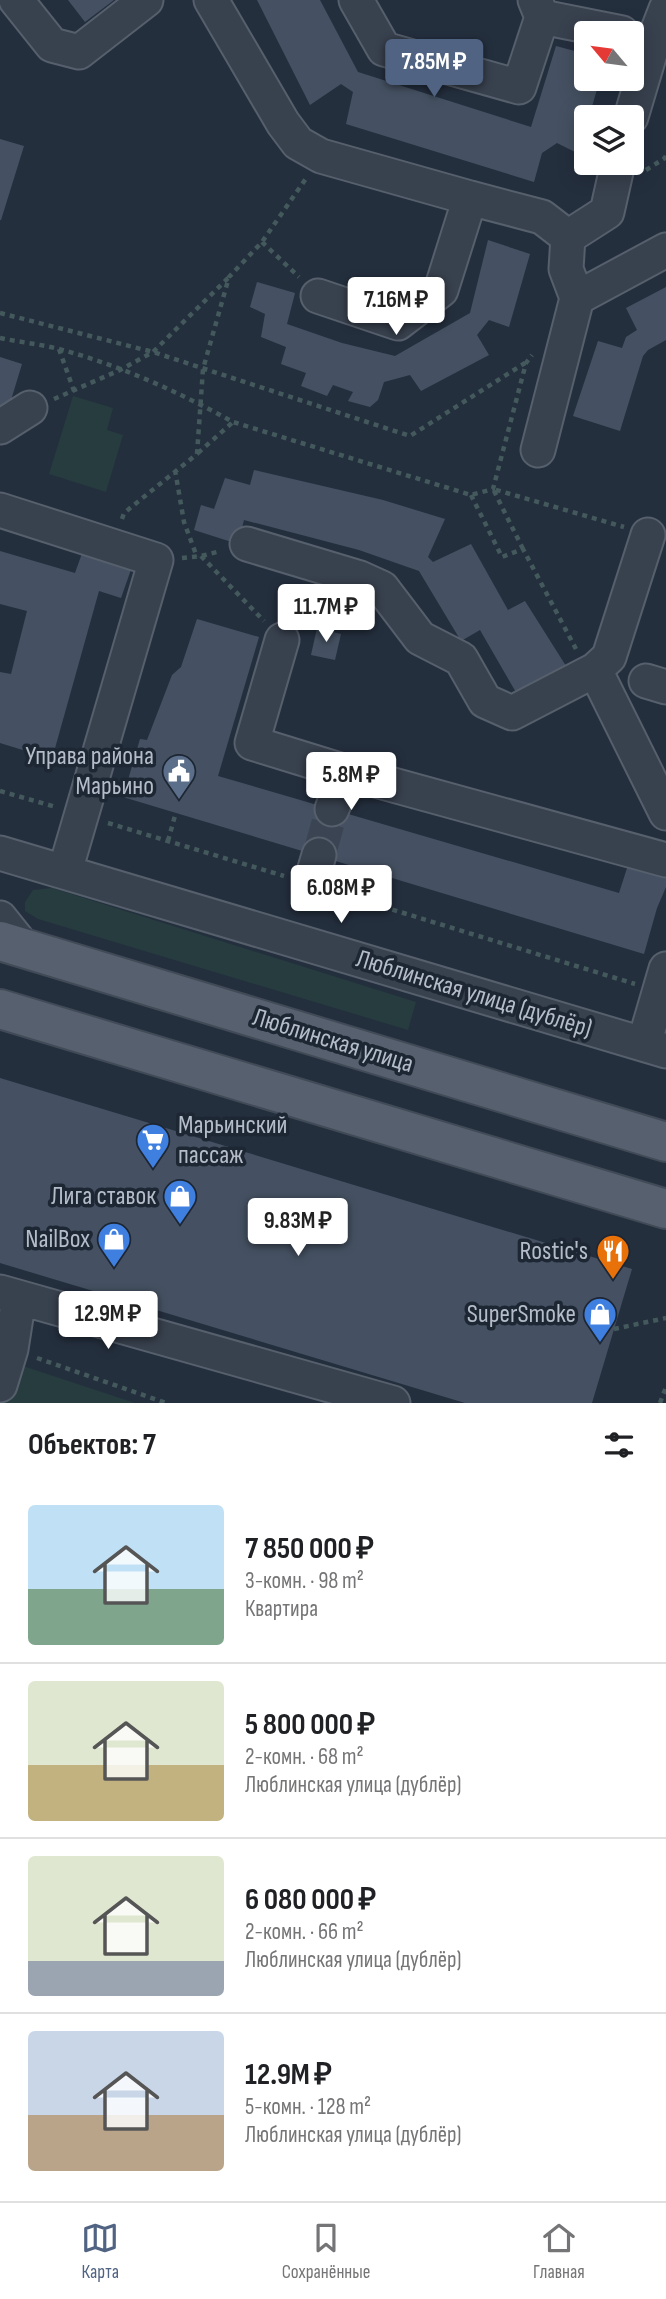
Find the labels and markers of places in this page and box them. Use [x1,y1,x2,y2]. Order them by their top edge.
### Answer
pin: 7.85M ₽ [369,40,499,99]
pin: 7.16M ₽ [331,278,461,337]
pin: 11.7M ₽ [261,584,391,644]
place label: Управа района Марьино [25,741,154,802]
public building icon: Управа района Марьино [160,752,198,801]
pin: 5.8M ₽ [294,752,408,812]
pin: 6.08M ₽ [276,866,406,925]
place label: Марьинский пассаж [178,1110,287,1171]
supermarket icon: Марьинский пассаж [134,1121,172,1170]
shop icon: Лига ставок [161,1177,199,1226]
place label: Лига ставок [51,1181,156,1212]
pin: 9.83M ₽ [233,1198,363,1258]
shop icon: NailBox [95,1220,133,1269]
place label: NailBox [25,1224,90,1255]
restaurant icon: Rostic's [594,1232,632,1281]
place label: Rostic's [520,1236,588,1267]
pin: 12.9M ₽ [43,1292,173,1351]
shop icon: SuperSmoke [581,1295,619,1344]
place label: SuperSmoke [467,1299,576,1330]

